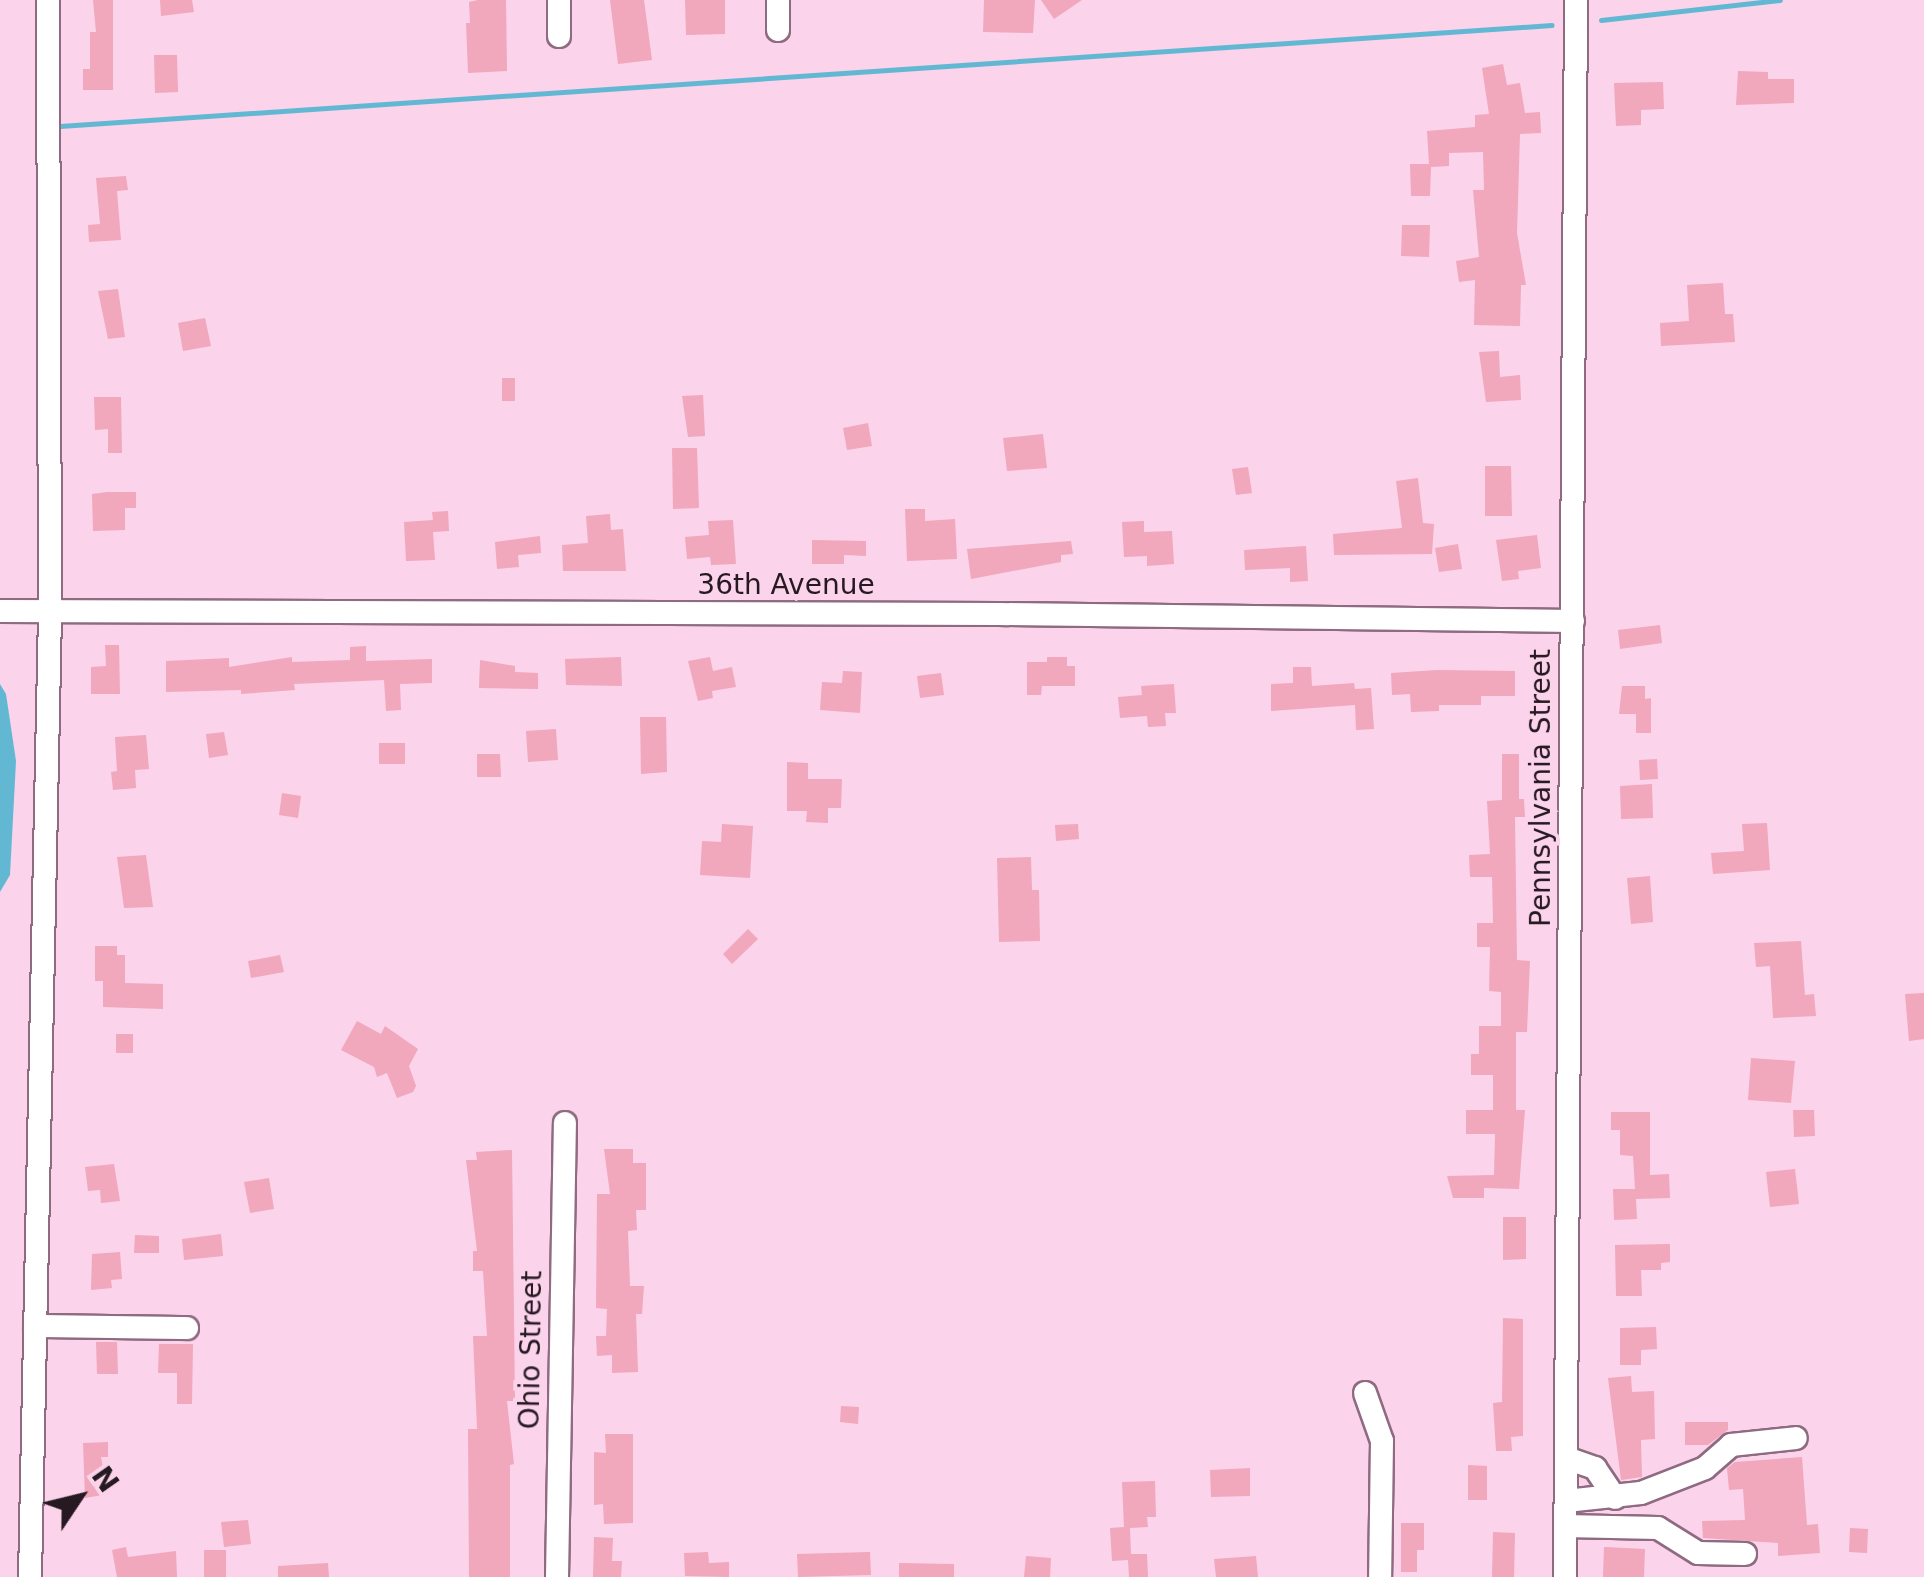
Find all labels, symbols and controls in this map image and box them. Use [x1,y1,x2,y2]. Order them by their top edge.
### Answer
street label: 36th Avenue [697,568,875,602]
street label: Pennsylvania Street [1524,649,1558,927]
street label: Ohio Street [513,1270,549,1430]
north arrow [30,1447,130,1547]
text: N [85,1460,125,1499]

